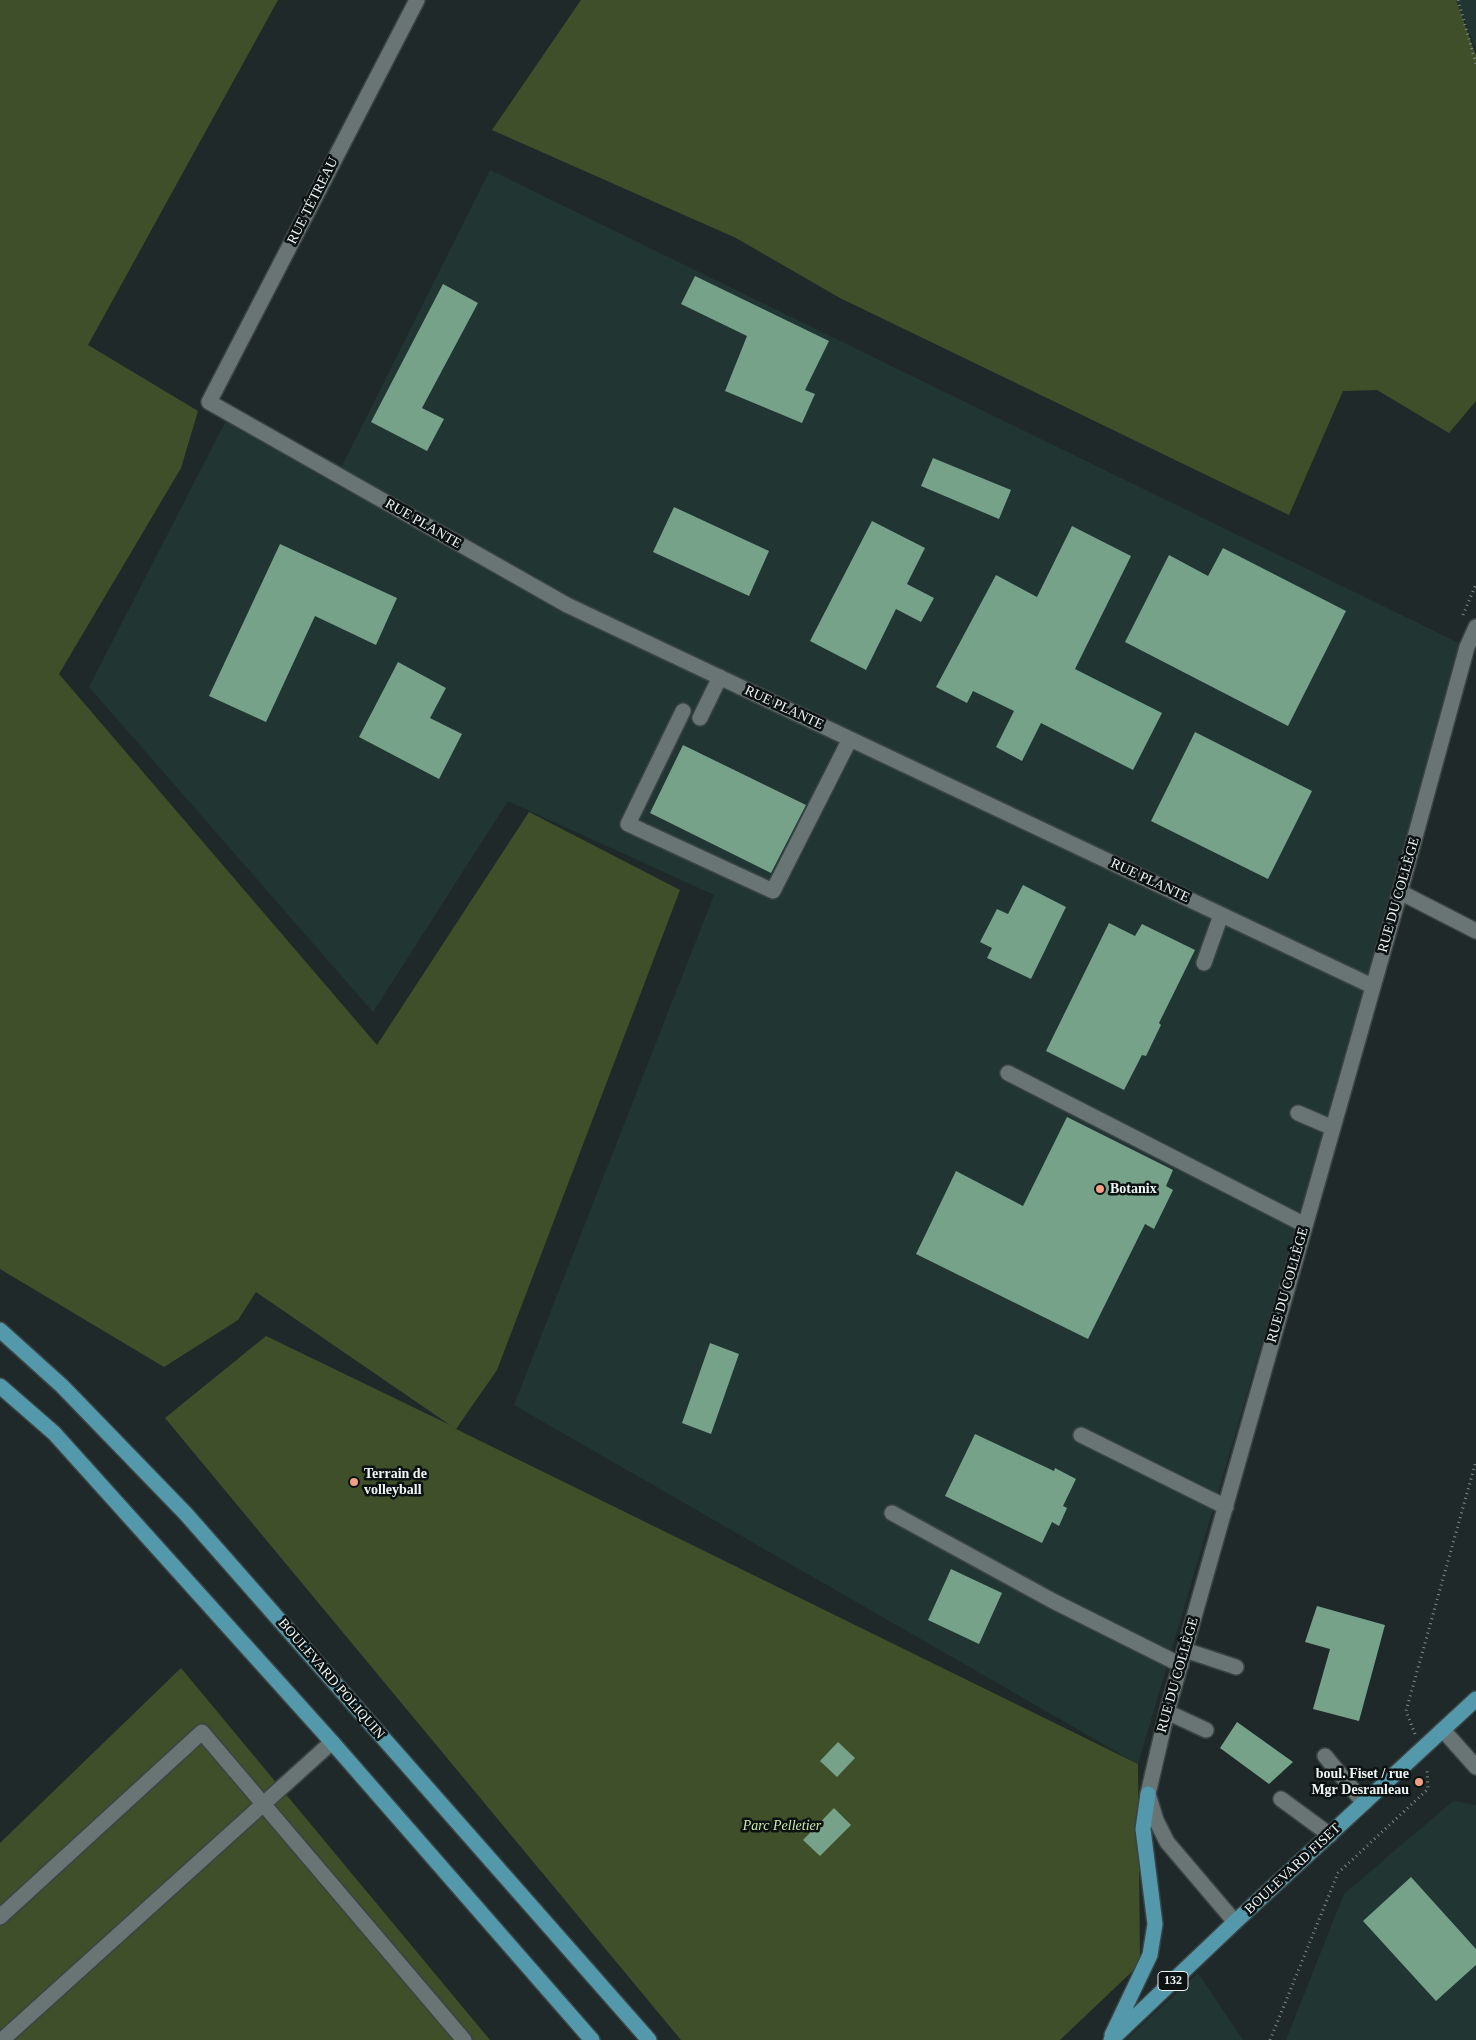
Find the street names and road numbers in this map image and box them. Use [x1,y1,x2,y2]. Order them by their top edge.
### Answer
street label: RUE TÉTREAU [284,155,342,247]
street label: RUE PLANTE [382,495,464,553]
street label: RUE PLANTE [742,682,826,734]
street label: RUE DU COLLÈGE [1375,835,1423,955]
street label: RUE PLANTE [1108,855,1192,907]
street label: RUE DU COLLÈGE [1264,1225,1312,1345]
street label: BOULEVARD POLIQUIN [274,1615,388,1743]
street label: RUE DU COLLÈGE [1154,1615,1202,1735]
street label: BOULEVARD FISET [1241,1820,1345,1918]
road number: 132 [1158,1972,1188,1990]

